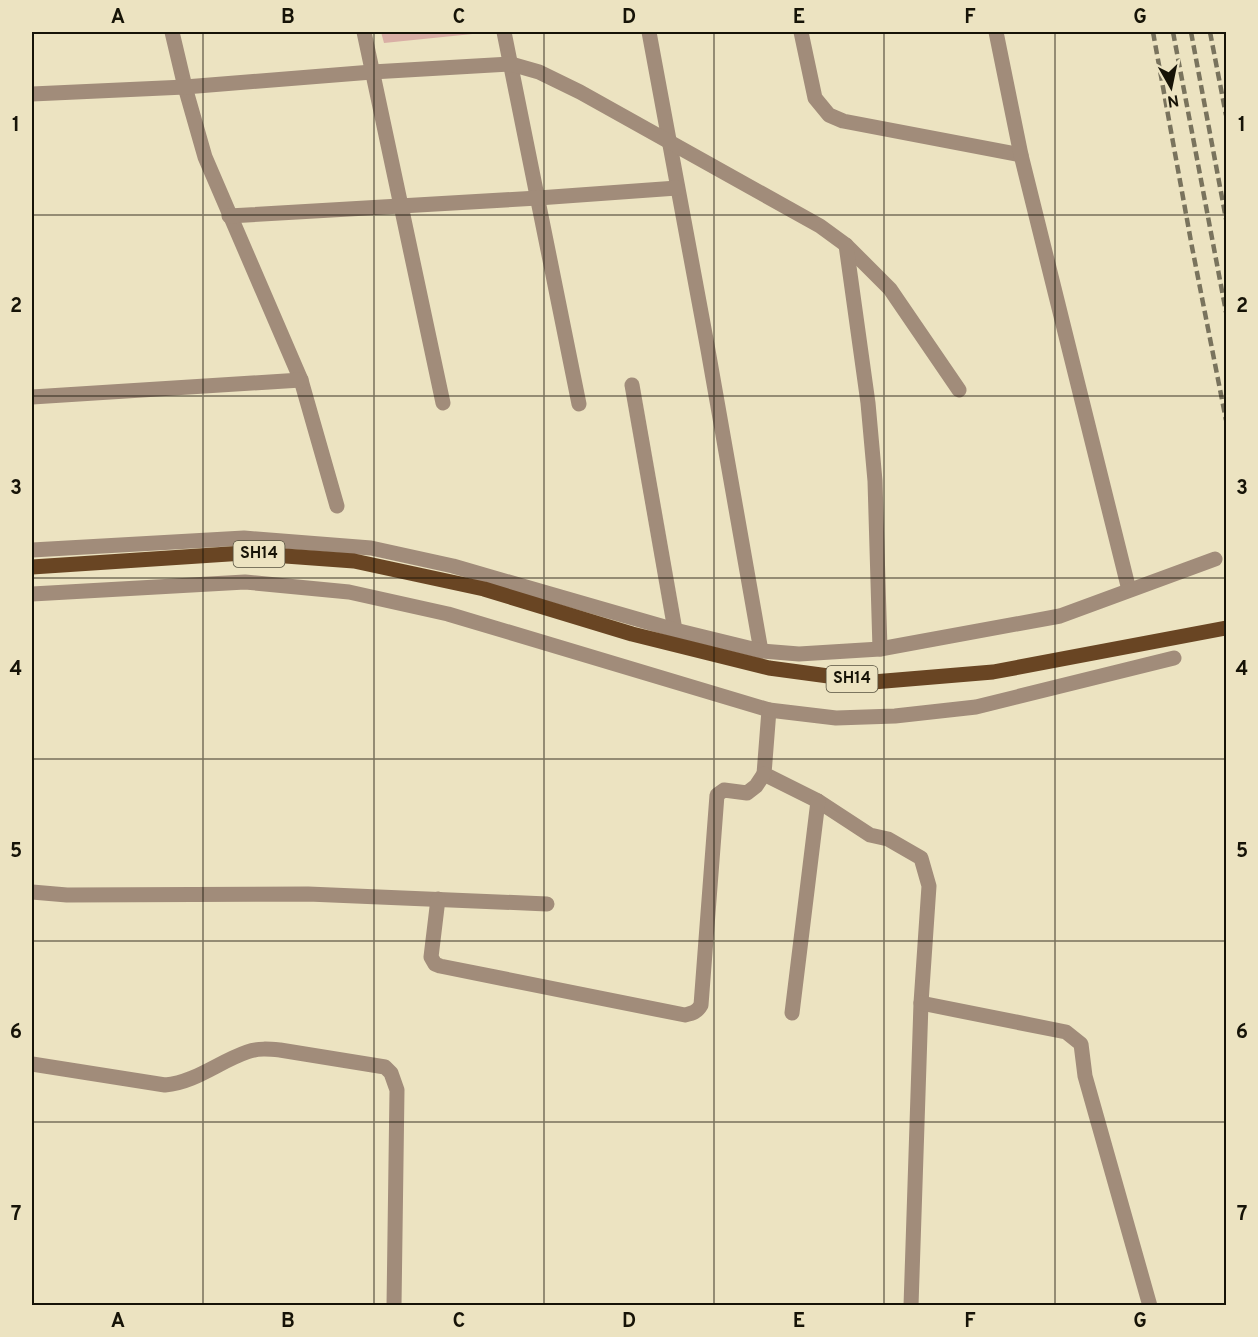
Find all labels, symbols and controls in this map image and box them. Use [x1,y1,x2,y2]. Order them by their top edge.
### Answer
text: A [111,5,125,31]
text: B [281,5,295,31]
text: C [453,5,465,31]
text: D [622,5,636,31]
text: E [793,5,805,31]
text: F [964,5,976,31]
text: G [1133,5,1147,31]
north arrow [1141,57,1201,117]
text: N [1166,89,1180,111]
text: 1 [12,113,20,139]
text: 1 [1238,113,1246,139]
text: 2 [10,294,22,320]
text: 2 [1236,294,1248,320]
text: 3 [10,476,22,502]
text: 3 [1236,476,1248,502]
road number: SH14 [234,541,284,567]
text: 4 [10,657,22,683]
text: 4 [1236,657,1248,683]
road number: SH14 [826,666,878,692]
text: 5 [10,839,22,865]
text: 5 [1236,839,1248,865]
text: 6 [10,1020,22,1046]
text: 6 [1236,1020,1248,1046]
text: 7 [11,1202,21,1228]
text: 7 [1237,1202,1247,1228]
text: A [111,1309,125,1335]
text: B [281,1309,295,1335]
text: C [453,1309,465,1335]
text: D [622,1309,636,1335]
text: E [793,1309,805,1335]
text: F [964,1309,976,1335]
text: G [1133,1309,1147,1335]

